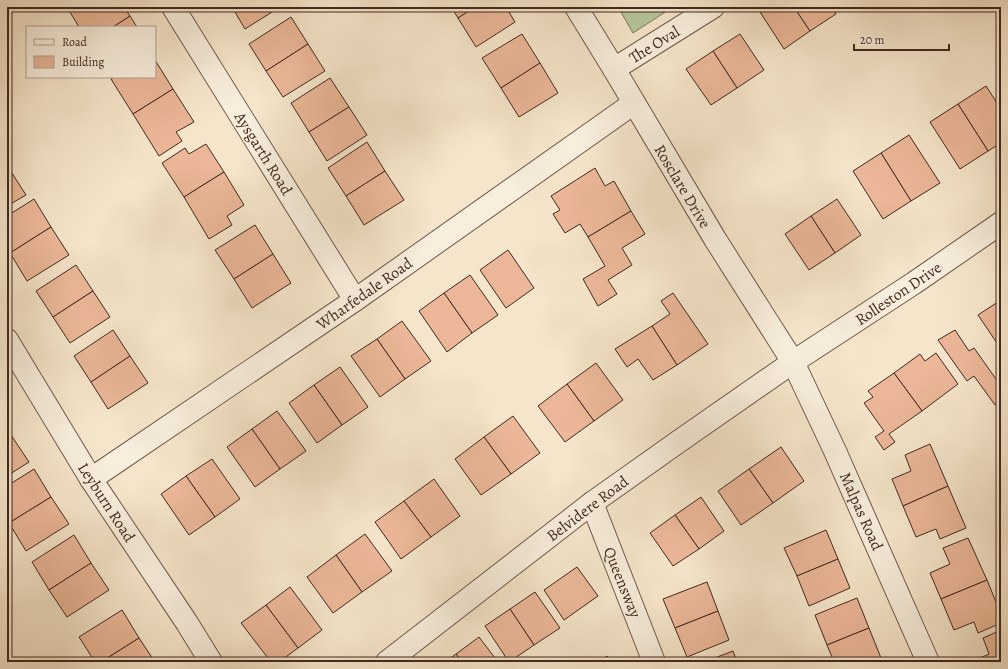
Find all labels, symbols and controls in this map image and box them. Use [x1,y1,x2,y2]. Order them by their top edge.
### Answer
street label: The Oval [625,21,684,69]
legend [26,26,156,78]
scale bar [854,26,949,52]
text: 20 m [860,32,884,48]
text: Road [62,34,88,50]
text: Building [62,54,104,70]
street label: Aysgarth Road [228,107,298,200]
street label: Rosclare Drive [648,141,716,233]
street label: Wharfedale Road [311,252,417,336]
street label: Rolleston Drive [851,257,946,331]
street label: Leyburn Road [72,459,140,547]
street label: Malpas Road [834,469,888,554]
street label: Belvidere Road [542,470,633,547]
street label: Queensway [598,544,647,622]

